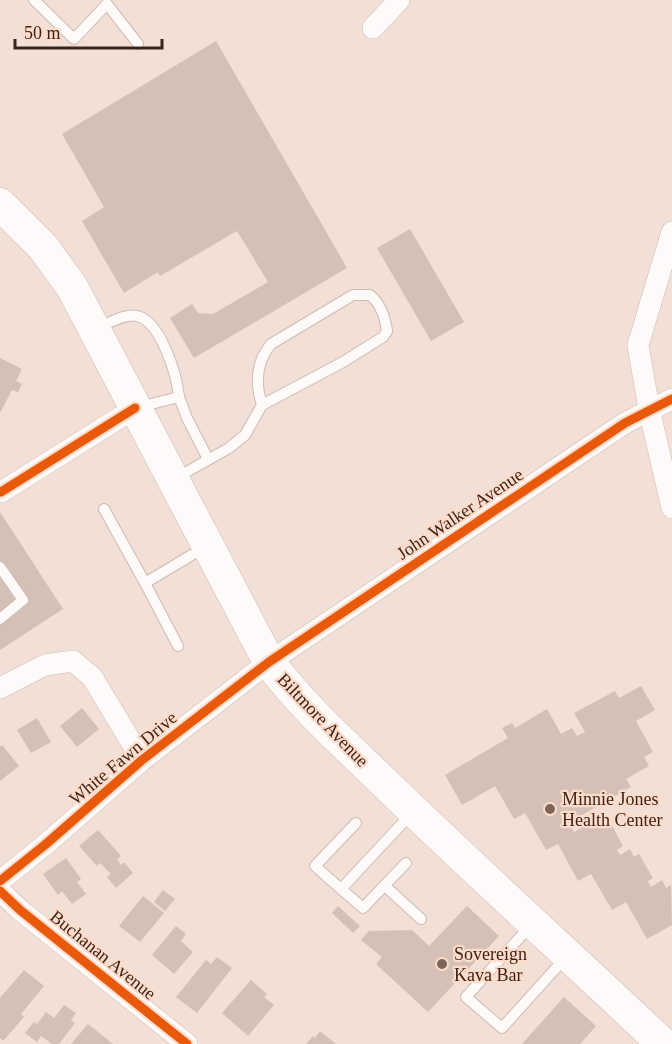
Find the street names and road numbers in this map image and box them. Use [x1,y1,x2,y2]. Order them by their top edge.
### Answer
street label: John Walker Avenue [393,464,527,564]
street label: Biltmore Avenue [273,669,373,771]
street label: White Fawn Drive [65,707,181,809]
street label: Buchanan Avenue [46,906,160,1004]

